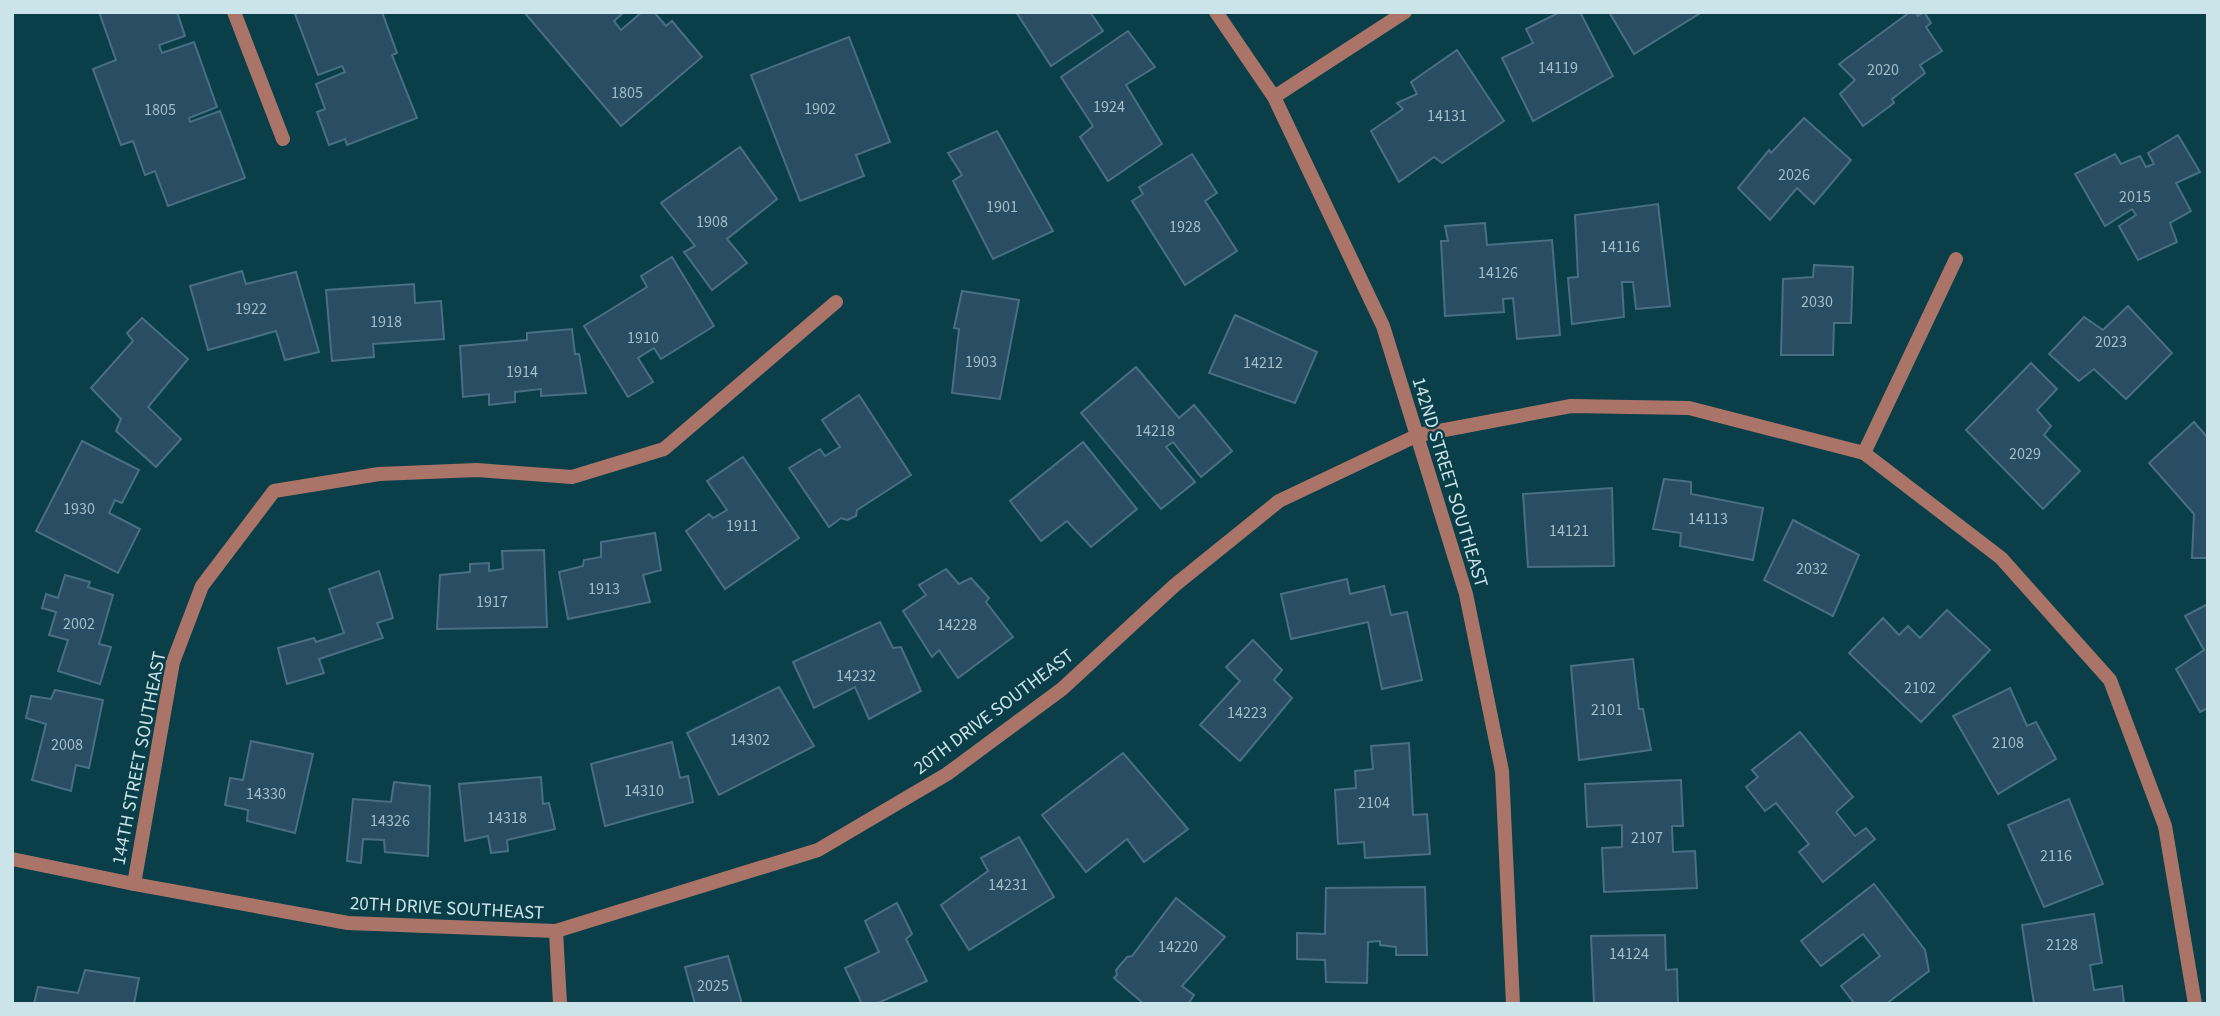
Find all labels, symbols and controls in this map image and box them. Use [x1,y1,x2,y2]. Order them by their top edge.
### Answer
house number: 14119 [1538,57,1578,79]
house number: 2020 [1867,59,1899,81]
house number: 1805 [611,82,643,104]
house number: 1924 [1093,96,1125,118]
house number: 1902 [804,98,836,120]
house number: 1805 [144,99,176,121]
house number: 14131 [1427,105,1467,127]
house number: 2026 [1778,164,1810,186]
house number: 2015 [2119,186,2151,208]
house number: 1901 [986,196,1018,218]
house number: 1908 [696,211,728,233]
house number: 1928 [1169,216,1201,238]
house number: 14116 [1600,236,1640,258]
house number: 14126 [1478,262,1518,284]
house number: 2030 [1801,291,1833,313]
house number: 1922 [235,298,267,320]
house number: 1918 [370,311,402,333]
house number: 1910 [627,327,659,349]
house number: 2023 [2095,331,2127,353]
house number: 1903 [965,351,997,373]
house number: 14212 [1243,352,1283,374]
house number: 1914 [506,361,538,383]
street label: 142ND STREET SOUTHEAST [1405,374,1494,591]
house number: 14218 [1135,420,1175,442]
house number: 2029 [2009,443,2041,465]
house number: 1930 [63,498,95,520]
house number: 14113 [1688,508,1728,530]
house number: 1911 [726,515,758,537]
house number: 14121 [1549,520,1589,542]
house number: 2032 [1796,558,1828,580]
house number: 1913 [588,578,620,600]
house number: 1917 [476,591,508,613]
house number: 2002 [63,613,95,635]
house number: 14228 [937,614,977,636]
street label: 20TH DRIVE SOUTHEAST [908,643,1080,781]
street label: 144TH STREET SOUTHEAST [105,649,173,868]
house number: 14232 [836,665,876,687]
house number: 2102 [1904,677,1936,699]
house number: 2101 [1591,699,1623,721]
house number: 14223 [1227,702,1267,724]
house number: 14302 [730,729,770,751]
house number: 2108 [1992,732,2024,754]
house number: 2008 [51,734,83,756]
house number: 14310 [624,780,664,802]
house number: 14330 [246,783,286,805]
house number: 2104 [1358,792,1390,814]
house number: 14318 [487,807,527,829]
house number: 14326 [370,810,410,832]
house number: 2107 [1631,827,1663,849]
house number: 2116 [2040,845,2072,867]
house number: 14231 [988,874,1028,896]
street label: 20TH DRIVE SOUTHEAST [349,890,545,927]
house number: 2128 [2046,934,2078,956]
house number: 14220 [1158,936,1198,958]
house number: 14124 [1609,943,1649,965]
house number: 2025 [697,975,729,997]

